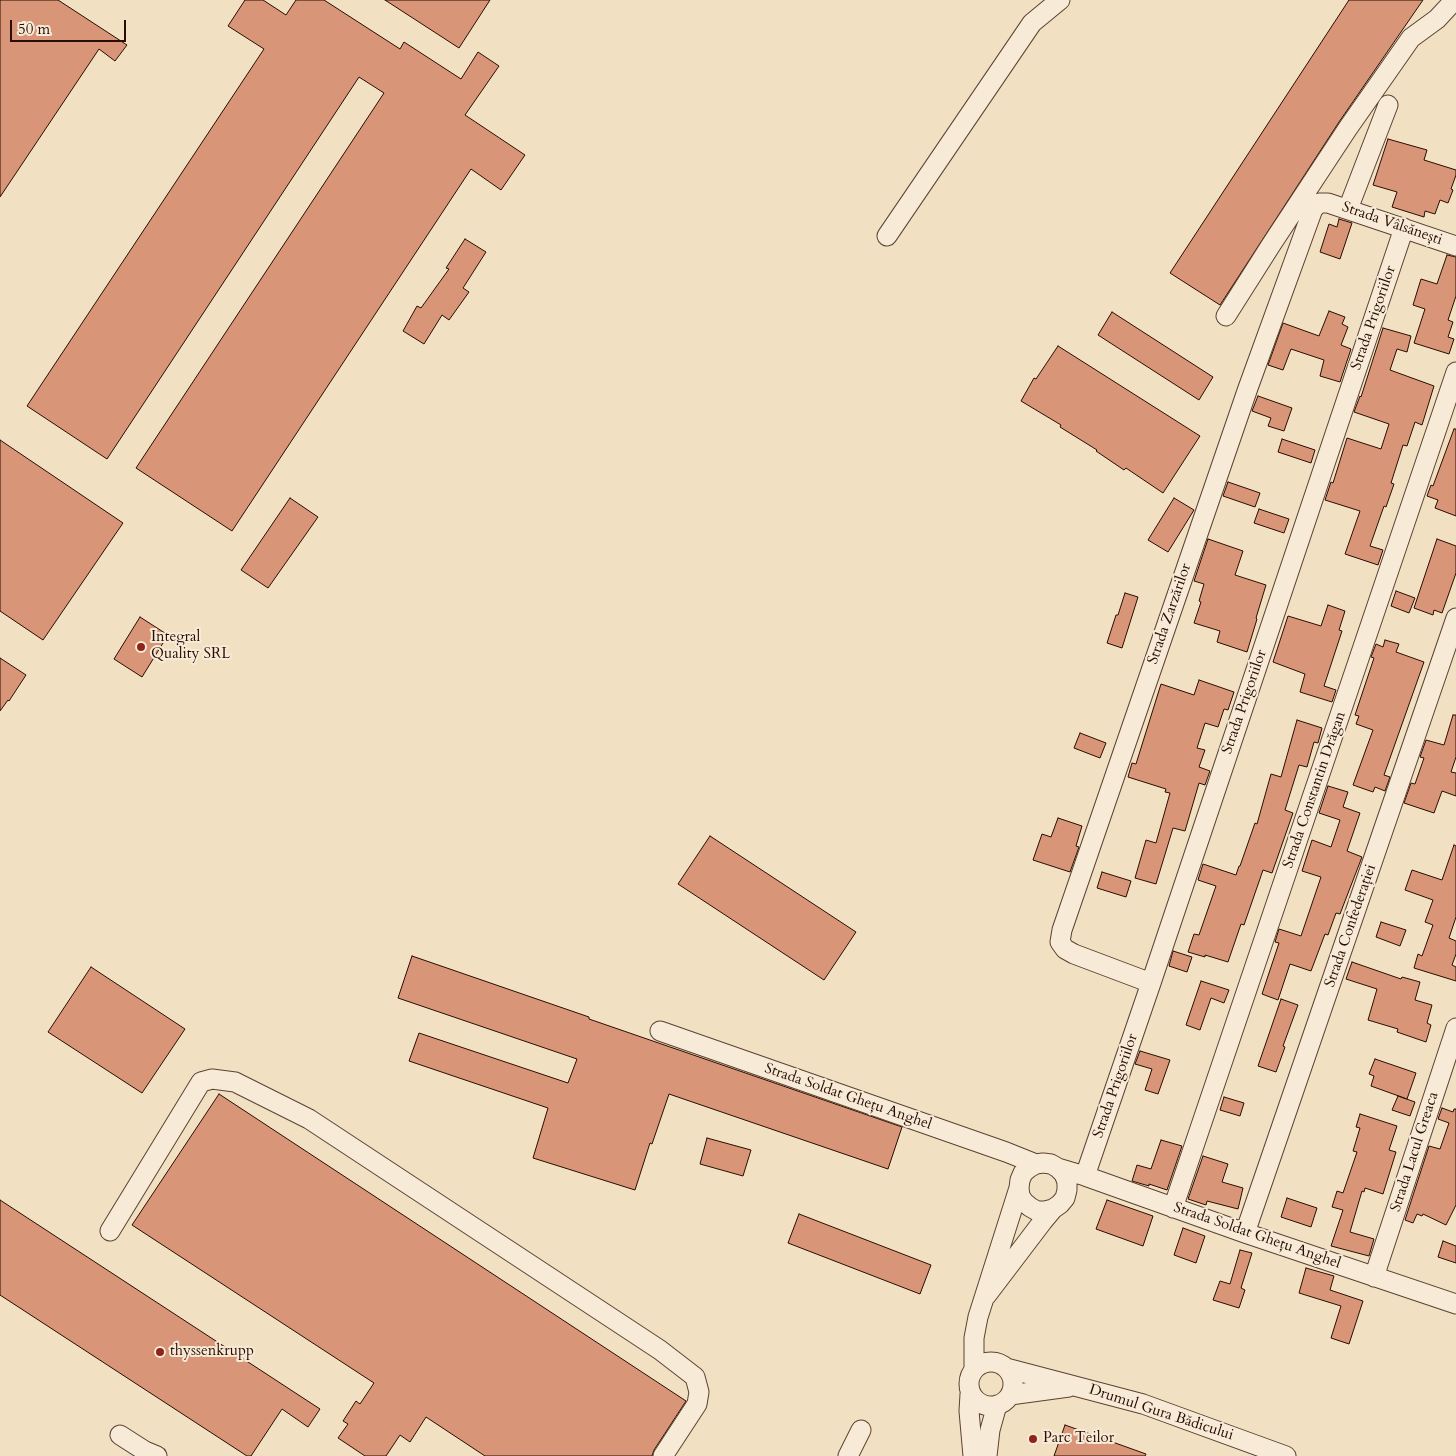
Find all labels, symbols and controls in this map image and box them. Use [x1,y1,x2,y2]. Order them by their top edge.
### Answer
scale bar [12,10,129,42]
text: 50 m [18,19,50,39]
street label: Strada Vâlsănești [1340,198,1444,250]
street label: Strada Prigoriilor [1348,264,1400,372]
street label: Strada Zarzărilor [1144,561,1196,667]
place label: Integral Quality SRL [151,629,230,664]
marker: Integral Quality SRL [135,641,147,653]
street label: Strada Prigoriilor [1219,648,1271,756]
street label: Strada Constantin Drăgan [1280,709,1350,871]
street label: Strada Confederației [1322,862,1380,990]
street label: Strada Prigoriilor [1090,1032,1142,1140]
street label: Strada Soldat Ghețu Anghel [762,1060,934,1134]
street label: Strada Lacul Greaca [1387,1090,1443,1214]
street label: Strada Soldat Ghețu Anghel [1171,1199,1343,1273]
place label: thyssenkrupp [170,1343,254,1361]
marker: thyssenkrupp [154,1346,166,1358]
street label: Drumul Gura Bădicului [1086,1381,1236,1445]
place label: Parc Teilor [1043,1430,1114,1448]
marker: Parc Teilor [1027,1433,1039,1445]

